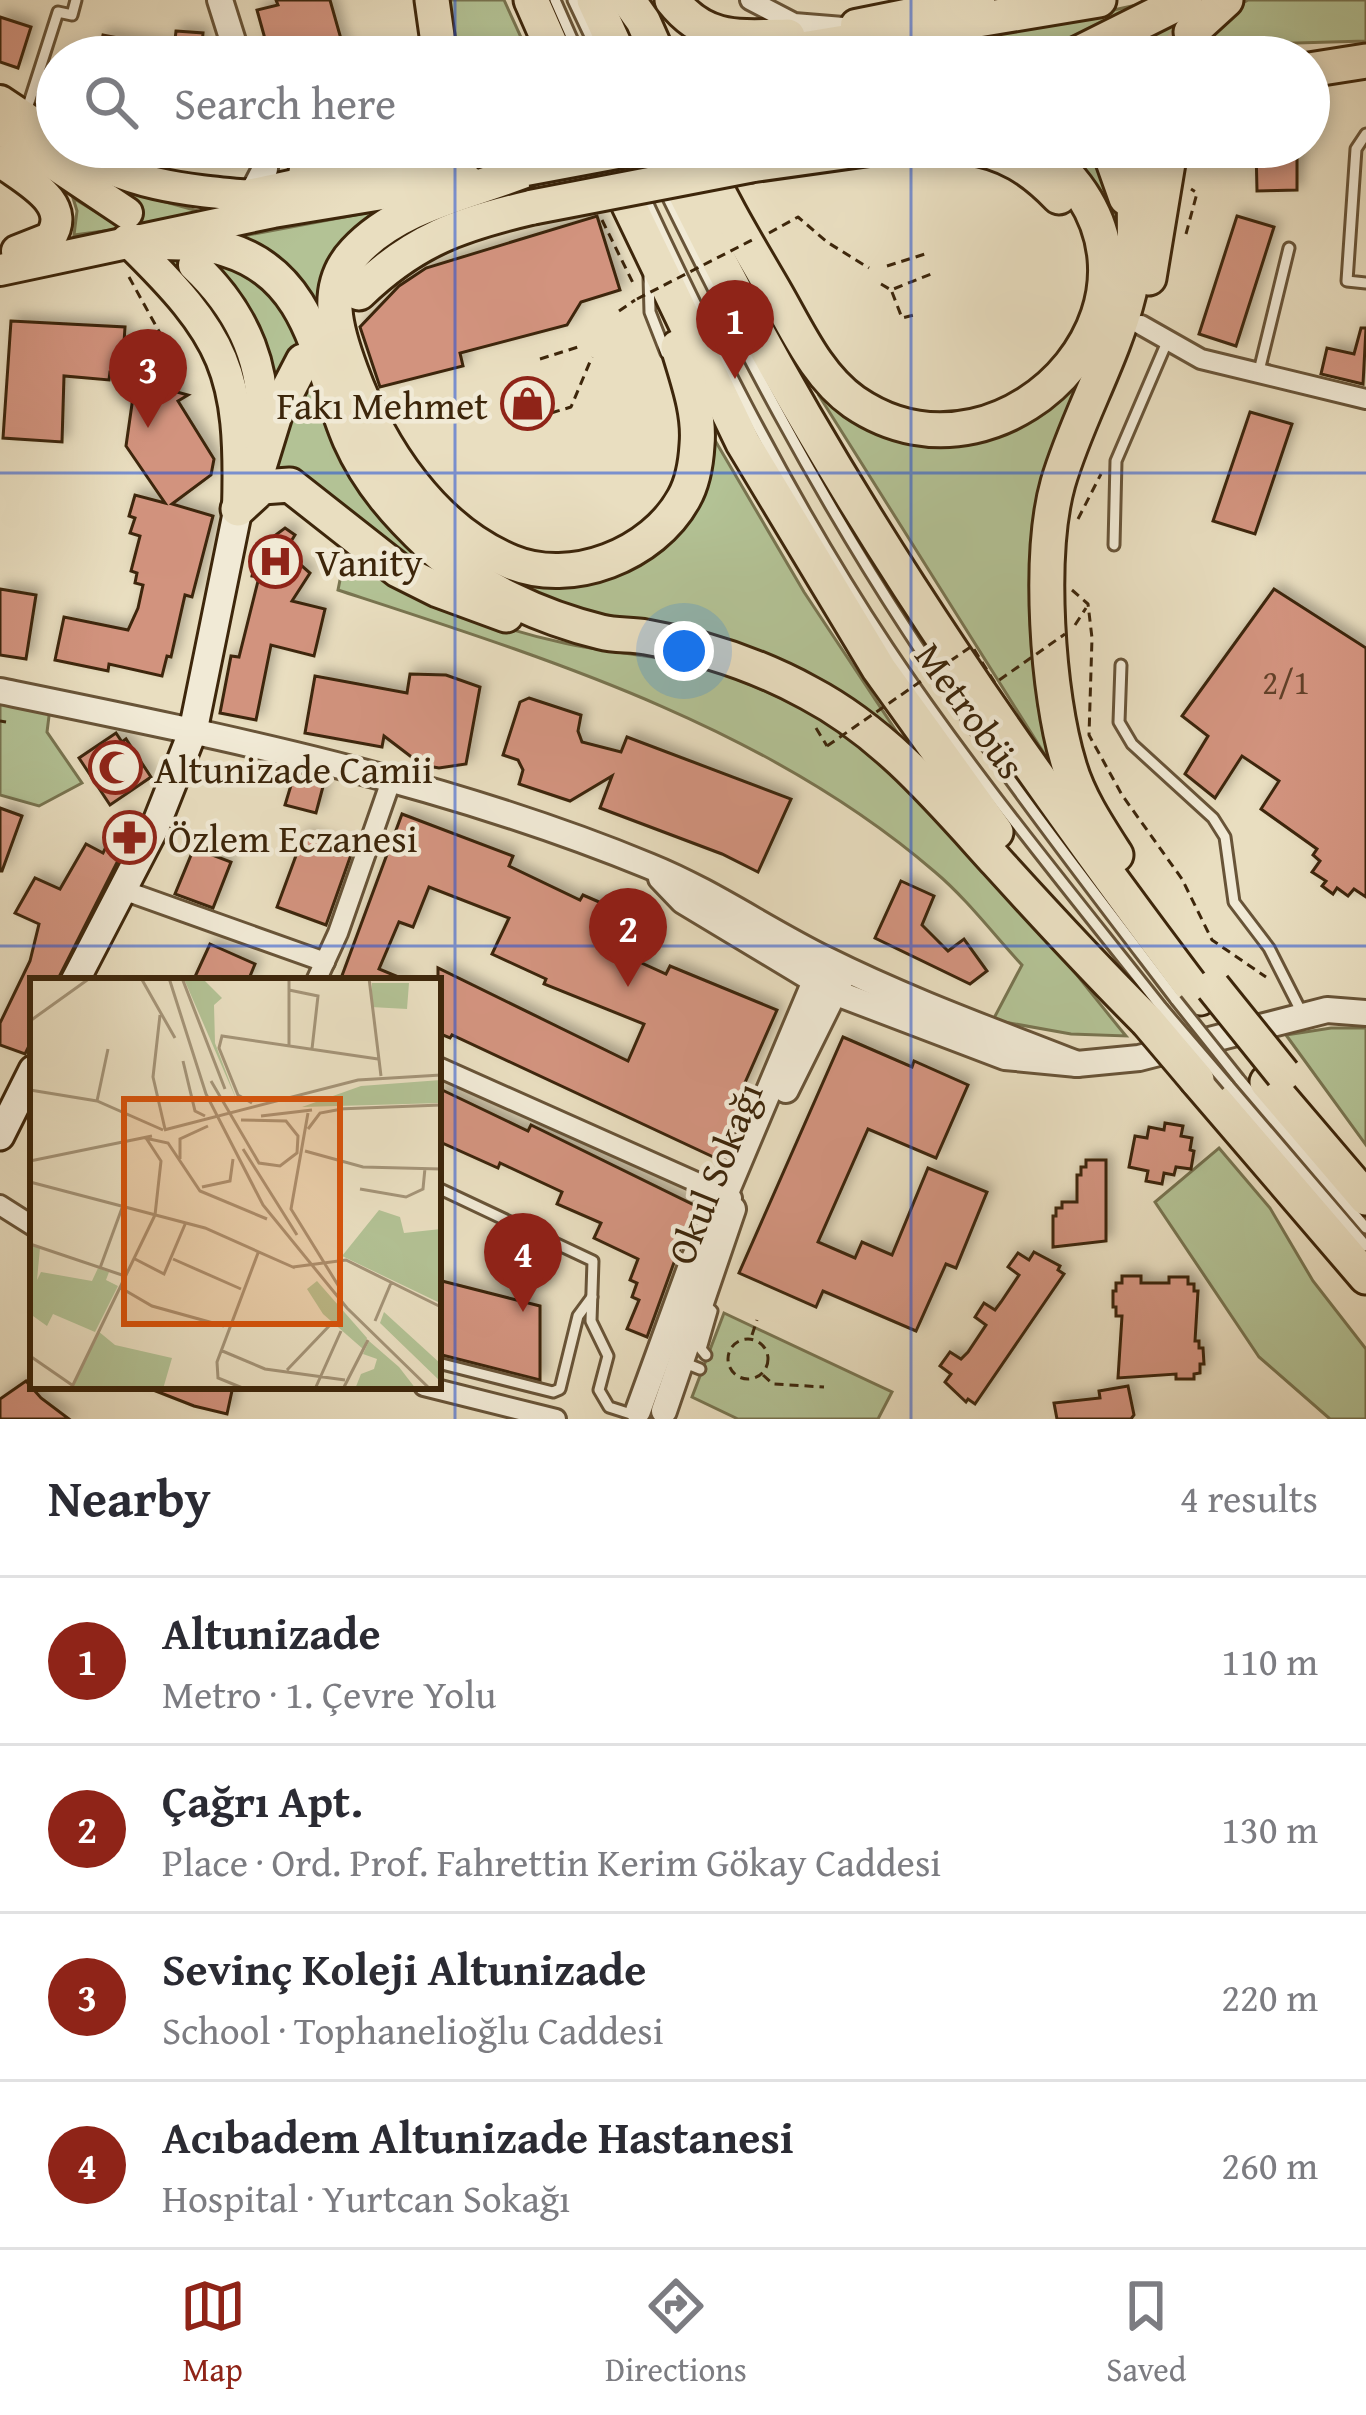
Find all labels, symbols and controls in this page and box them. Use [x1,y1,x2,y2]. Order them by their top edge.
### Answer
search box [36,36,1330,168]
icon: search [78,69,144,135]
text: Search here [174,70,396,135]
pin: 1 [696,280,774,379]
pin: 3 [109,329,187,428]
place label: Fakı Mehmet [277,376,488,433]
shop icon: Fakı Mehmet [499,376,555,432]
hospital icon: Vanity [248,533,304,589]
place label: Vanity [315,533,423,590]
your location [654,621,714,681]
street label: Metrobüs [902,630,1040,790]
house number: 2/1 [1262,658,1310,706]
mosque icon: Altunizade Camii [87,740,143,796]
place label: Altunizade Camii [154,740,433,797]
pharmacy icon: Özlem Eczanesi [101,809,157,865]
place label: Özlem Eczanesi [168,809,418,866]
pin: 2 [589,888,667,987]
inset map [30,978,441,1389]
street label: Okul Sokağı [652,1073,776,1273]
pin: 4 [484,1213,562,1312]
text: Nearby [48,1460,211,1535]
text: 4 results [1180,1469,1318,1526]
text: Altunizade [162,1600,381,1665]
text: 1 [77,1632,97,1689]
text: 110 m [1221,1632,1318,1689]
text: Metro · 1. Çevre Yolu [162,1665,496,1722]
text: Çağrı Apt. [162,1768,363,1833]
text: 2 [77,1800,97,1857]
text: 130 m [1221,1800,1318,1857]
text: Place · Ord. Prof. Fahrettin Kerim Gökay Caddesi [162,1833,941,1890]
text: Sevinç Koleji Altunizade [162,1936,646,2001]
text: 3 [77,1968,97,2025]
text: 220 m [1221,1968,1318,2025]
text: School · Tophanelioğlu Caddesi [162,2001,664,2058]
text: Acıbadem Altunizade Hastanesi [162,2104,794,2169]
text: 4 [77,2136,97,2193]
text: 260 m [1221,2136,1318,2193]
text: Hospital · Yurtcan Sokağı [162,2169,570,2226]
tab: Map [180,2273,246,2393]
tab: Directions [605,2273,747,2393]
tab: Saved [1106,2273,1186,2393]

